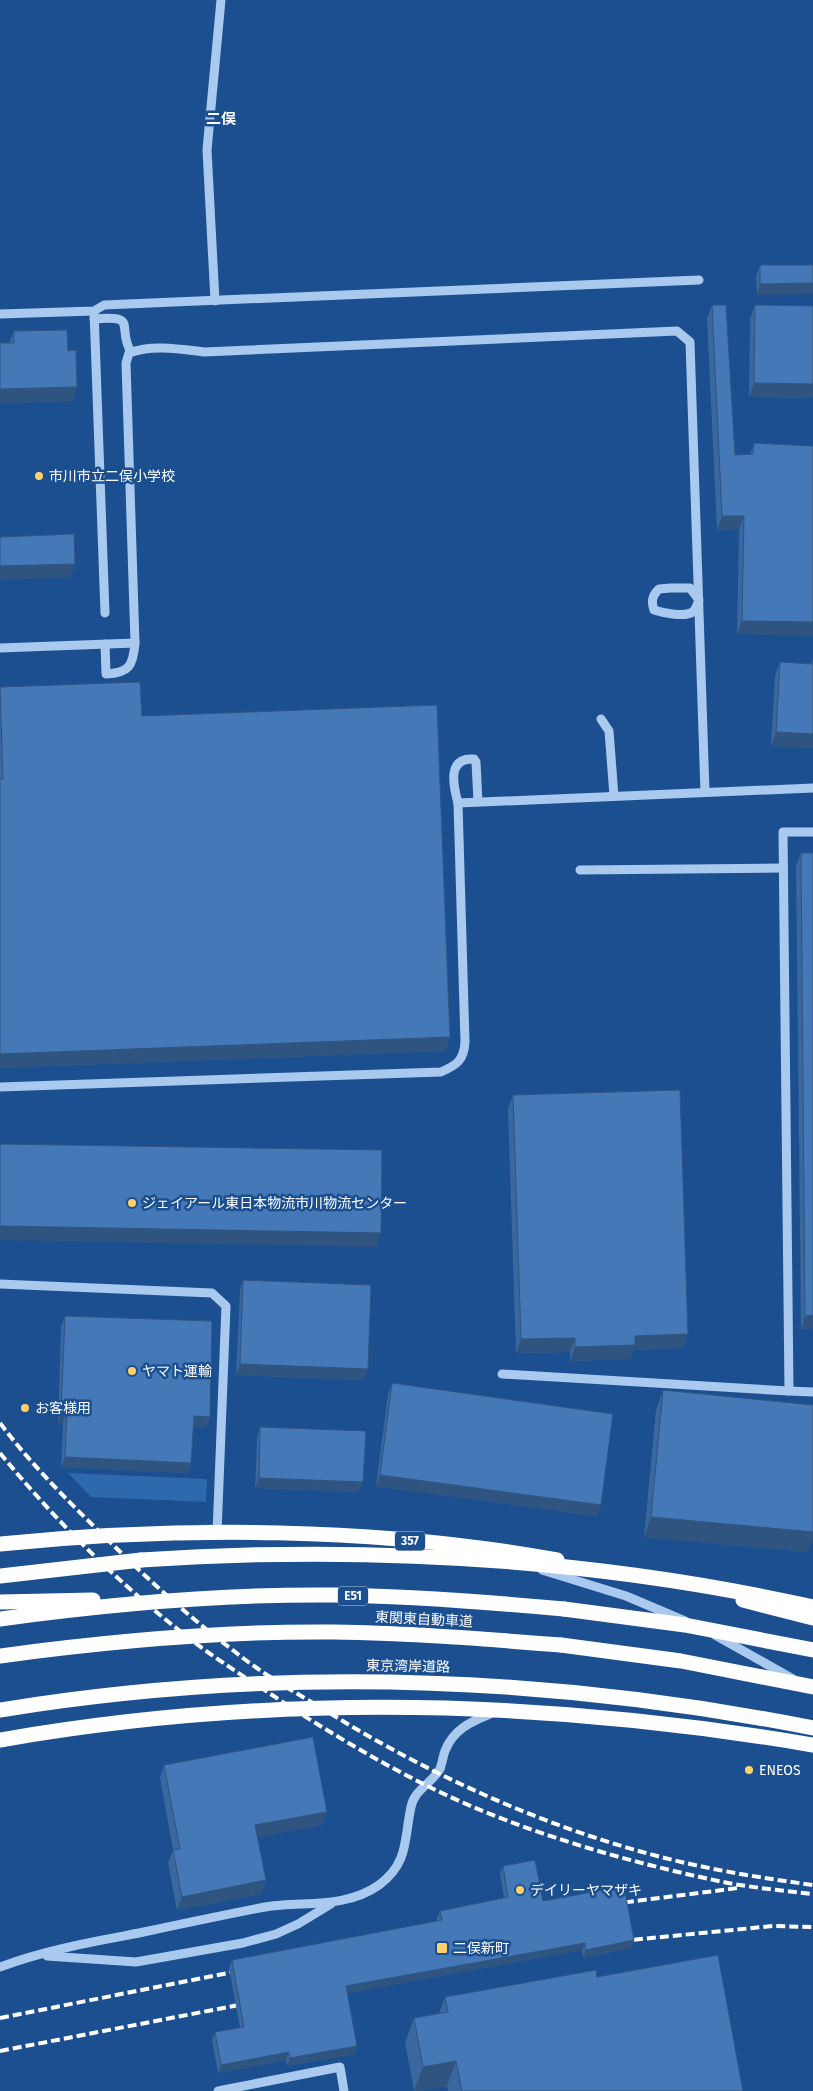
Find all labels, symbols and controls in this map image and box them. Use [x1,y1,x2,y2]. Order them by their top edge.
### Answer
district label: 二俣 [206,110,236,128]
place label: 市川市立二俣小学校 [49,468,175,485]
marker: 市川市立二俣小学校 [33,470,45,482]
place label: ジェイアール東日本物流市川物流センター [142,1195,407,1212]
marker: ジェイアール東日本物流市川物流センター [126,1197,138,1209]
place label: ヤマト運輸 [142,1363,212,1380]
marker: ヤマト運輸 [126,1365,138,1377]
place label: お客様用 [35,1400,91,1417]
marker: お客様用 [19,1402,31,1414]
road number: 357 [395,1532,425,1550]
road number: E51 [338,1586,368,1605]
street label: 東関東自動車道 [375,1608,473,1631]
street label: 東京湾岸道路 [366,1657,450,1676]
place label: ENEOS [759,1762,801,1779]
marker: ENEOS [743,1764,755,1776]
place label: デイリーヤマザキ [530,1882,642,1899]
marker: デイリーヤマザキ [514,1884,526,1896]
place label: 二俣新町 [453,1940,509,1957]
marker: 二俣新町 [435,1941,449,1955]

